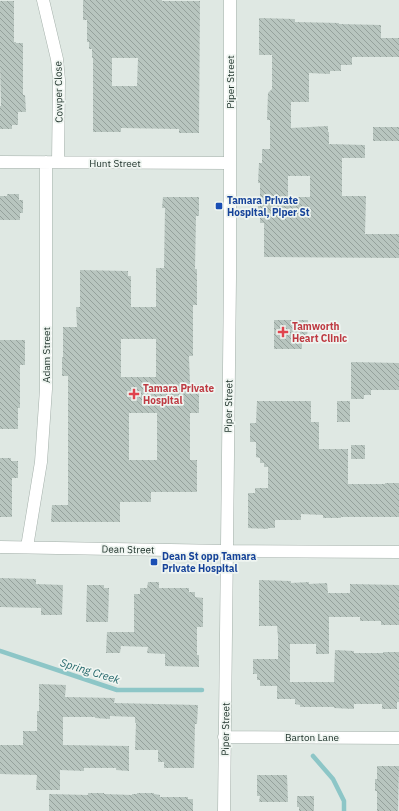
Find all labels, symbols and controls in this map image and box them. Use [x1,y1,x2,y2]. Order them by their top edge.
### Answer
street label: Piper Street [224,55,237,109]
street label: Cowper Close [51,61,66,123]
street label: Hunt Street [89,157,141,170]
place label: Tamara Private Hospital, Piper St [227,194,310,219]
marker: Tamara Private Hospital, Piper St [214,201,224,211]
place label: Tamworth Heart Clinic [292,320,347,345]
street label: Adam Street [40,326,53,383]
marker: Tamworth Heart Clinic [277,326,289,338]
street label: Piper Street [222,379,235,433]
place label: Tamara Private Hospital [143,382,214,407]
marker: Tamara Private Hospital [128,388,140,400]
street label: Dean Street [101,543,155,556]
place label: Dean St opp Tamara Private Hospital [162,550,256,575]
marker: Dean St opp Tamara Private Hospital [149,557,159,567]
water label: Spring Creek [59,655,122,687]
street label: Piper Street [219,702,232,756]
street label: Barton Lane [285,731,340,744]

